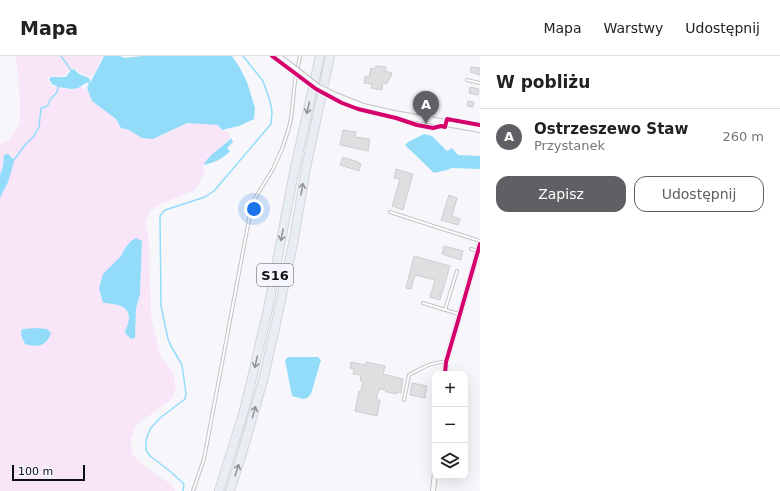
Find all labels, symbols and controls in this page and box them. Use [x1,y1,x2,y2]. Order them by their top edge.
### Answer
text: Mapa [20,17,78,39]
text: Mapa [543,20,582,36]
text: Warstwy [604,20,663,36]
text: Udostępnij [685,20,760,36]
text: W pobliżu [496,72,590,92]
pin: A [413,91,439,124]
one-way arrow [304,101,312,114]
text: Ostrzeszewo Staw [534,120,688,138]
text: A [504,129,514,144]
text: 260 m [722,129,764,144]
text: Przystanek [534,138,605,153]
button: Zapisz [496,176,626,212]
button: Udostępnij [634,176,764,212]
one-way arrow [298,183,306,196]
your location [244,199,264,219]
one-way arrow [278,228,286,241]
road number: S16 [257,264,293,286]
one-way arrow [251,355,259,368]
map controls [432,371,468,479]
button: + [432,371,468,407]
one-way arrow [251,406,258,419]
button: − [432,407,468,443]
button: layers [432,443,468,479]
scale bar [12,463,85,482]
one-way arrow [234,464,241,477]
text: 100 m [18,465,53,478]

